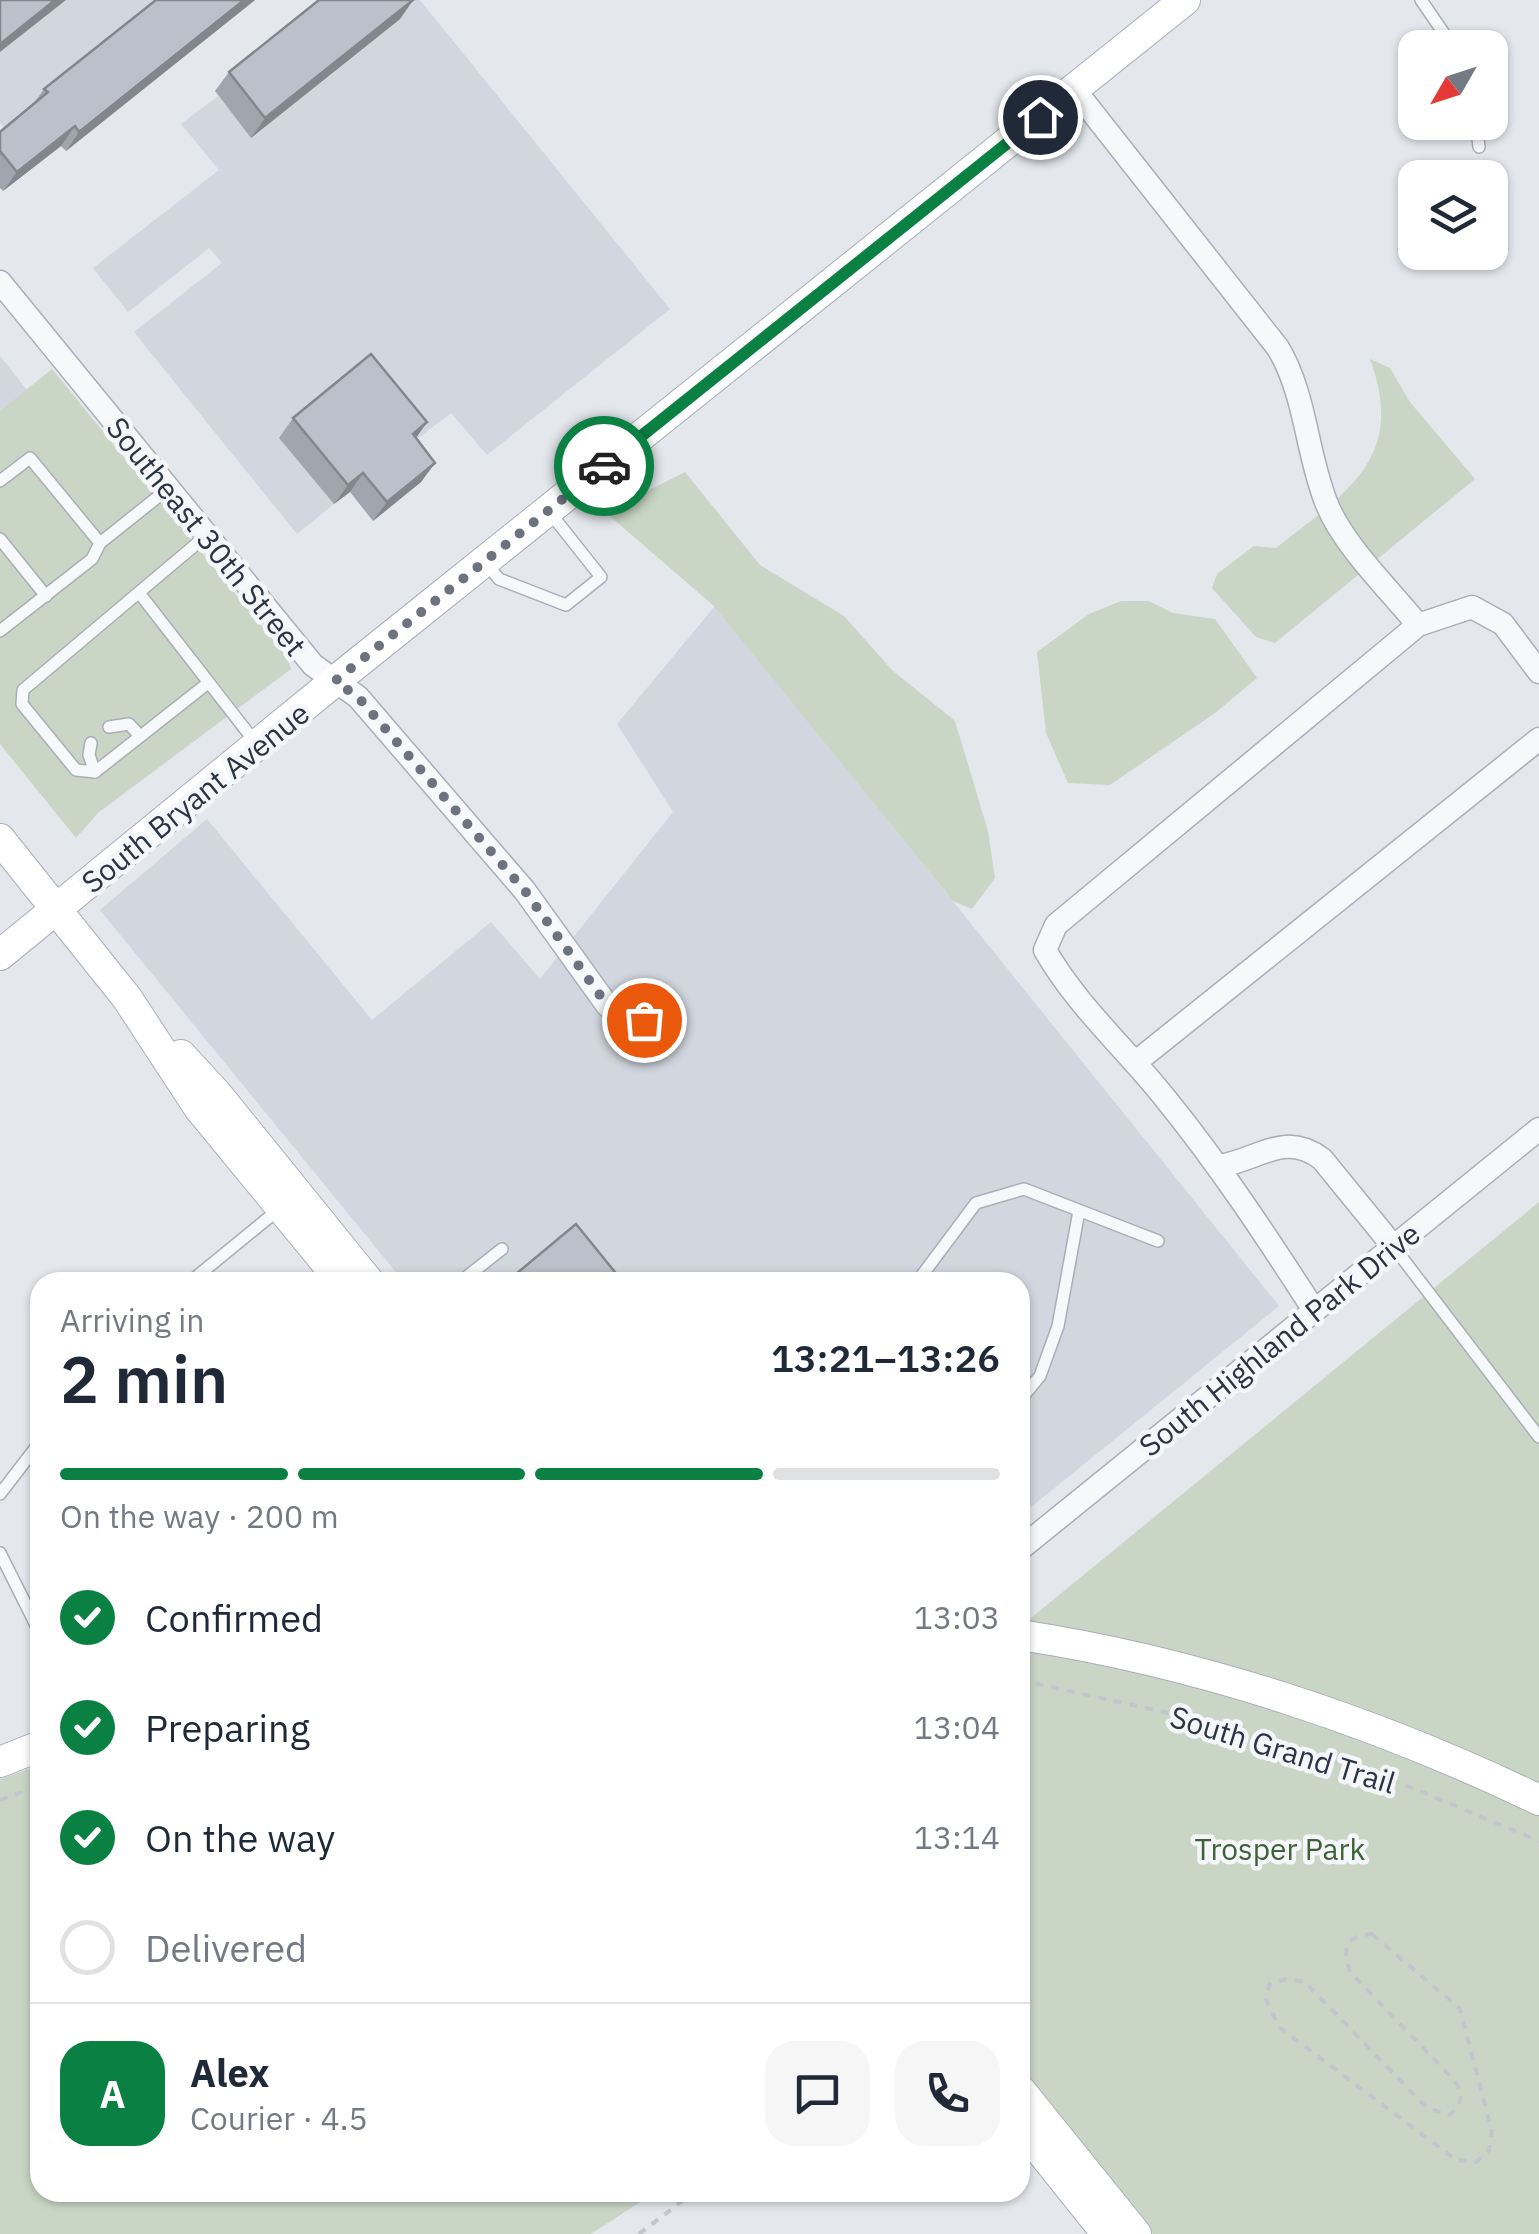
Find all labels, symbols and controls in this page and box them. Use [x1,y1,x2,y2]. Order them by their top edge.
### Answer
north arrow [1398,30,1508,140]
map controls [1398,30,1508,270]
pin [998,75,1083,160]
icon: home [1013,90,1068,145]
button: layers [1398,160,1508,270]
street label: Southeast 30th Street [99,409,315,663]
courier [554,416,654,516]
icon: car [577,439,632,494]
street label: South Bryant Avenue [73,693,317,901]
pin [602,978,687,1063]
icon: bag [617,993,672,1048]
street label: South Highland Park Drive [1130,1214,1428,1464]
text: Arriving in [60,1299,205,1341]
text: 13:21–13:26 [771,1333,1000,1382]
text: 2 min [60,1336,228,1421]
text: On the way · 200 m [60,1495,339,1537]
icon: check [60,1590,115,1645]
text: Confirmed [145,1593,323,1642]
text: 13:03 [914,1596,1000,1638]
street label: South Grand Trail [1166,1696,1400,1802]
icon: check [60,1700,115,1755]
text: Preparing [145,1703,310,1752]
text: 13:04 [914,1706,1000,1748]
icon: check [60,1810,115,1865]
text: On the way [145,1813,335,1862]
text: 13:14 [914,1816,1000,1858]
park label: Trosper Park [1195,1829,1366,1868]
text: Delivered [145,1923,307,1972]
button: chat [765,2041,870,2146]
button: phone [895,2041,1000,2146]
text: Alex [190,2048,270,2097]
text: A [99,2069,126,2118]
text: Courier · 4.5 [190,2097,368,2139]

